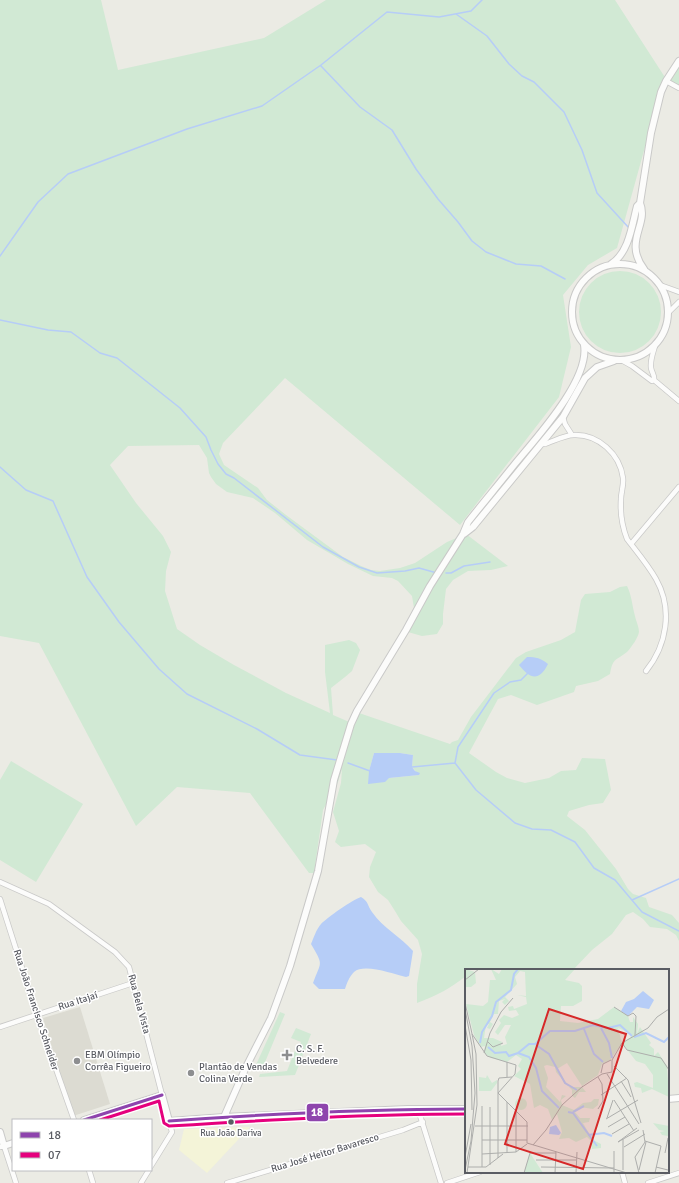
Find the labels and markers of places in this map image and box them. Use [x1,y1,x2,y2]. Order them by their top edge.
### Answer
place label: C. S. F. Belvedere [296,1043,338,1067]
place label: EBM Olímpio Corrêa Figueiro [85,1049,151,1073]
marker: C. S. F. Belvedere [281,1049,293,1061]
marker: EBM Olímpio Corrêa Figueiro [72,1056,82,1066]
place label: Plantão de Vendas Colina Verde [199,1061,278,1085]
marker: Plantão de Vendas Colina Verde [186,1068,196,1078]
marker: Rua João Dariva [226,1117,236,1127]
place label: Rua João Dariva [200,1128,262,1139]

